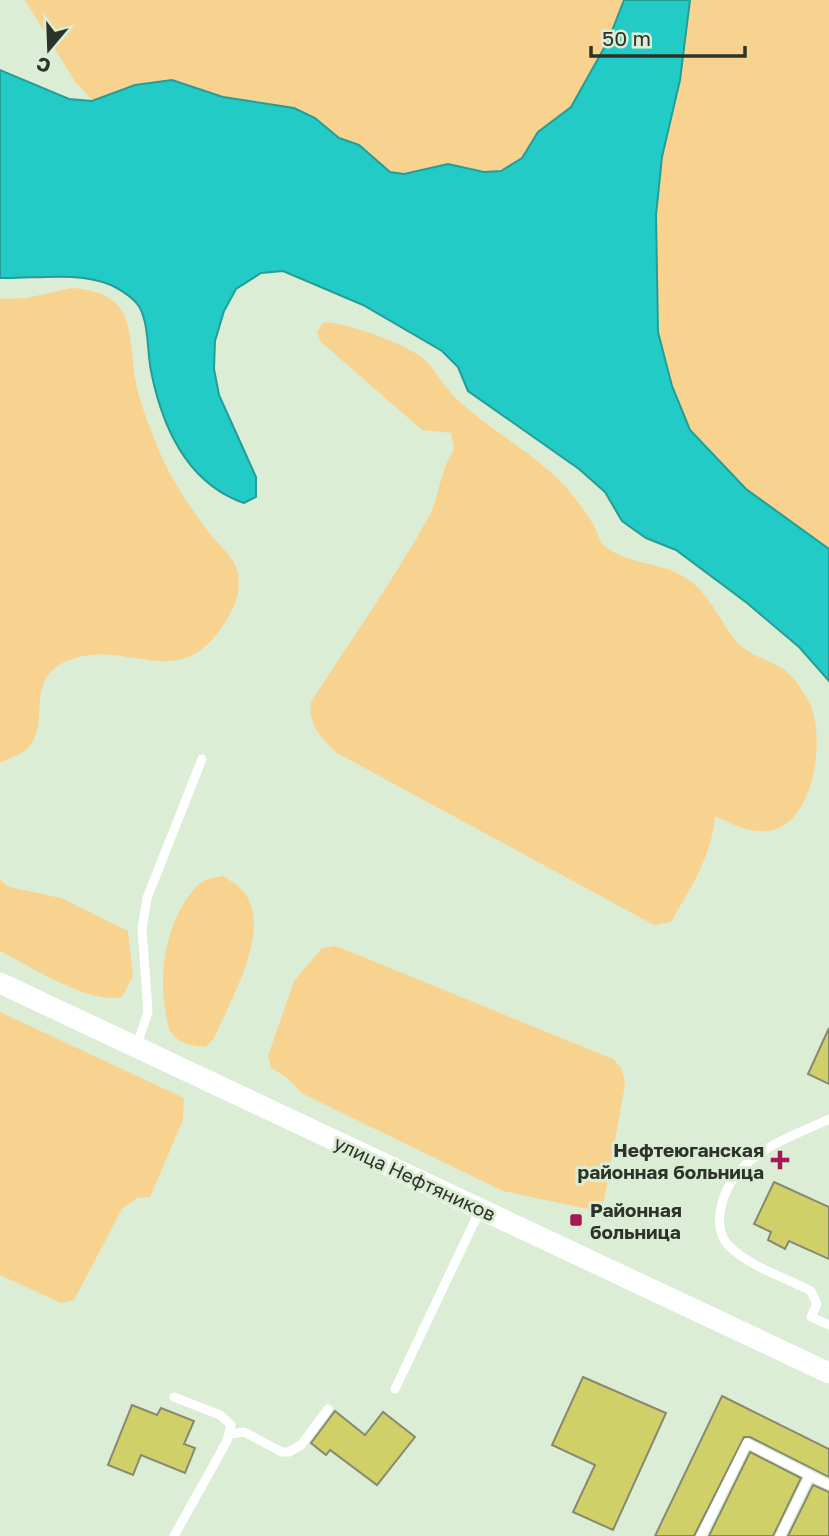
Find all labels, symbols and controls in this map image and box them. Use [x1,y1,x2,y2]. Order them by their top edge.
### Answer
north arrow [14,14,84,84]
scale bar [591,14,745,58]
text: 50 m [602,25,651,51]
text: С [33,52,53,79]
street label: улица Нефтяников [331,1130,499,1226]
place label: Нефтеюганская районная больница [577,1138,764,1183]
marker: Нефтеюганская районная больница [770,1150,790,1170]
place label: Районная больница [590,1198,682,1243]
marker: Районная больница [568,1212,584,1228]

